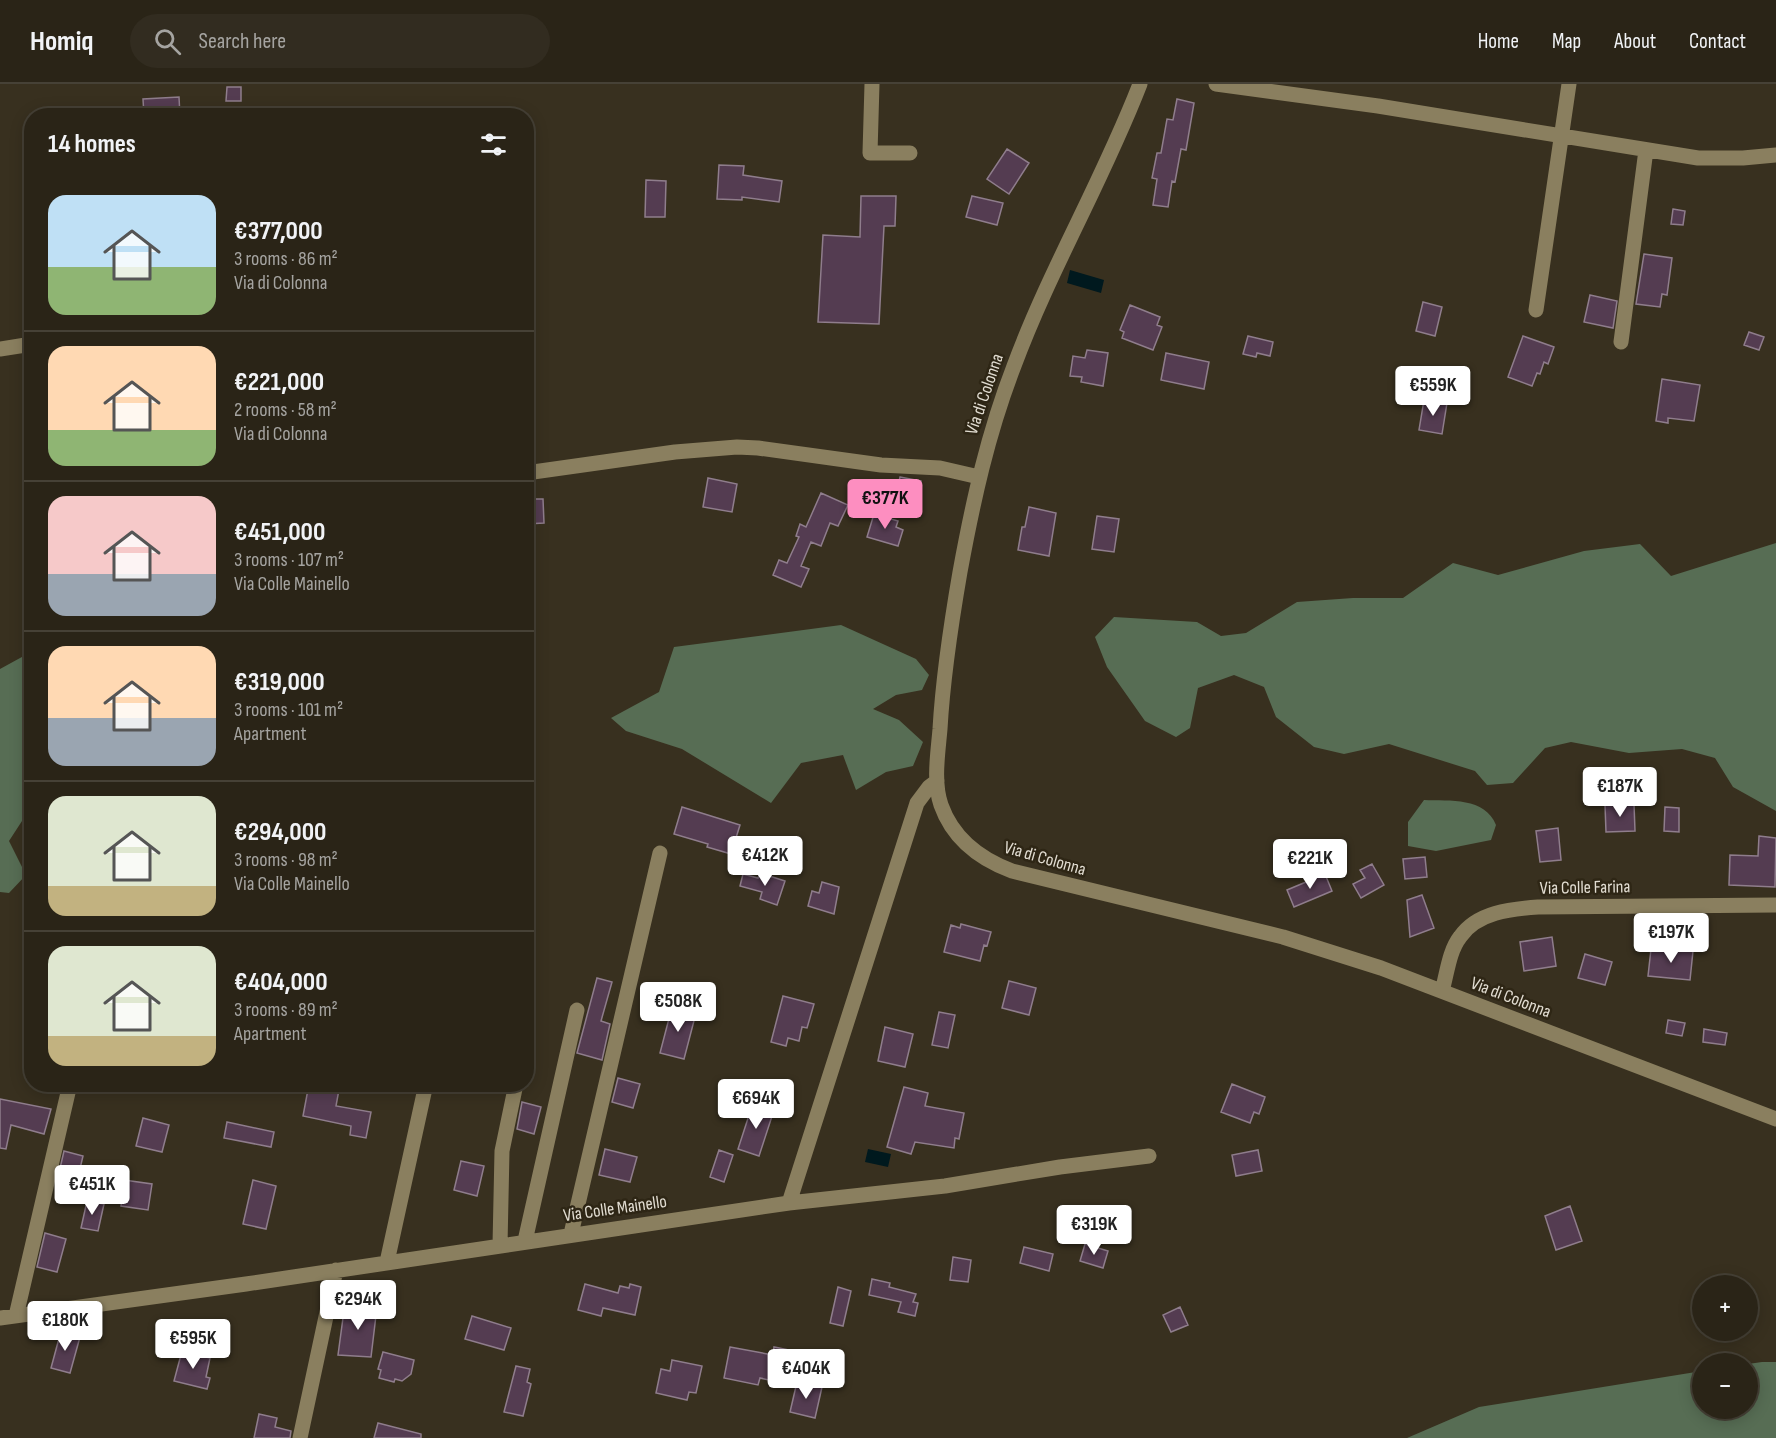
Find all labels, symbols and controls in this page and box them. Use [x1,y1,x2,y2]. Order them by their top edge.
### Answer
search box [130,14,550,68]
text: Homiq [30,25,94,58]
icon: search [151,25,184,58]
text: Search here [199,28,286,55]
text: Home [1478,29,1519,54]
text: Map [1552,29,1581,54]
text: About [1614,29,1656,54]
text: Contact [1689,29,1746,54]
icon: filters [477,128,510,161]
text: 14 homes [48,129,136,160]
text: €377,000 [234,216,323,247]
icon: home [96,219,168,291]
text: 3 rooms · 86 m² [234,247,338,271]
text: Via di Colonna [234,271,328,295]
street label: Via di Colonna [961,351,1008,437]
pin: €559K [1391,366,1475,417]
text: €221,000 [234,367,324,398]
icon: home [96,370,168,442]
text: €559K [1409,373,1457,397]
text: 2 rooms · 58 m² [234,398,337,422]
text: Via di Colonna [234,422,328,446]
pin: €377K [843,479,927,530]
text: €377K [861,486,909,510]
text: €451,000 [234,517,325,548]
icon: home [96,520,168,592]
text: 3 rooms · 107 m² [234,548,344,572]
text: Via Colle Mainello [234,572,350,596]
text: €319,000 [234,667,325,698]
icon: home [96,670,168,742]
text: 3 rooms · 101 m² [234,698,343,722]
text: Apartment [234,722,307,746]
pin: €187K [1578,767,1662,818]
text: €187K [1597,774,1643,798]
text: €294,000 [234,817,326,848]
icon: home [96,820,168,892]
pin: €412K [723,836,807,887]
street label: Via di Colonna [1002,837,1088,880]
pin: €221K [1268,839,1352,890]
text: €412K [742,843,788,867]
text: €221K [1287,846,1333,870]
text: 3 rooms · 98 m² [234,848,338,872]
text: Via Colle Mainello [234,872,350,896]
street label: Via Colle Farina [1540,876,1631,899]
pin: €197K [1629,913,1713,964]
text: €197K [1648,920,1694,944]
text: €404,000 [234,967,328,998]
icon: home [96,970,168,1042]
street label: Via di Colonna [1468,973,1554,1022]
pin: €508K [636,982,720,1033]
text: €508K [654,989,702,1013]
text: 3 rooms · 89 m² [234,998,338,1022]
text: Apartment [234,1022,307,1046]
pin: €694K [714,1079,798,1130]
text: €694K [732,1086,780,1110]
pin: €451K [50,1165,134,1216]
text: €451K [69,1172,115,1196]
street label: Via Colle Mainello [562,1191,668,1226]
pin: €319K [1052,1205,1136,1256]
text: €319K [1071,1212,1117,1236]
map controls [1692,1275,1758,1419]
button: + [1692,1275,1758,1341]
pin: €294K [316,1280,400,1331]
text: €294K [334,1287,382,1311]
pin: €180K [23,1301,107,1352]
text: €180K [41,1308,89,1332]
pin: €595K [151,1319,235,1370]
text: €595K [169,1326,217,1350]
pin: €404K [764,1349,848,1400]
button: − [1692,1353,1758,1419]
text: €404K [782,1356,830,1380]

